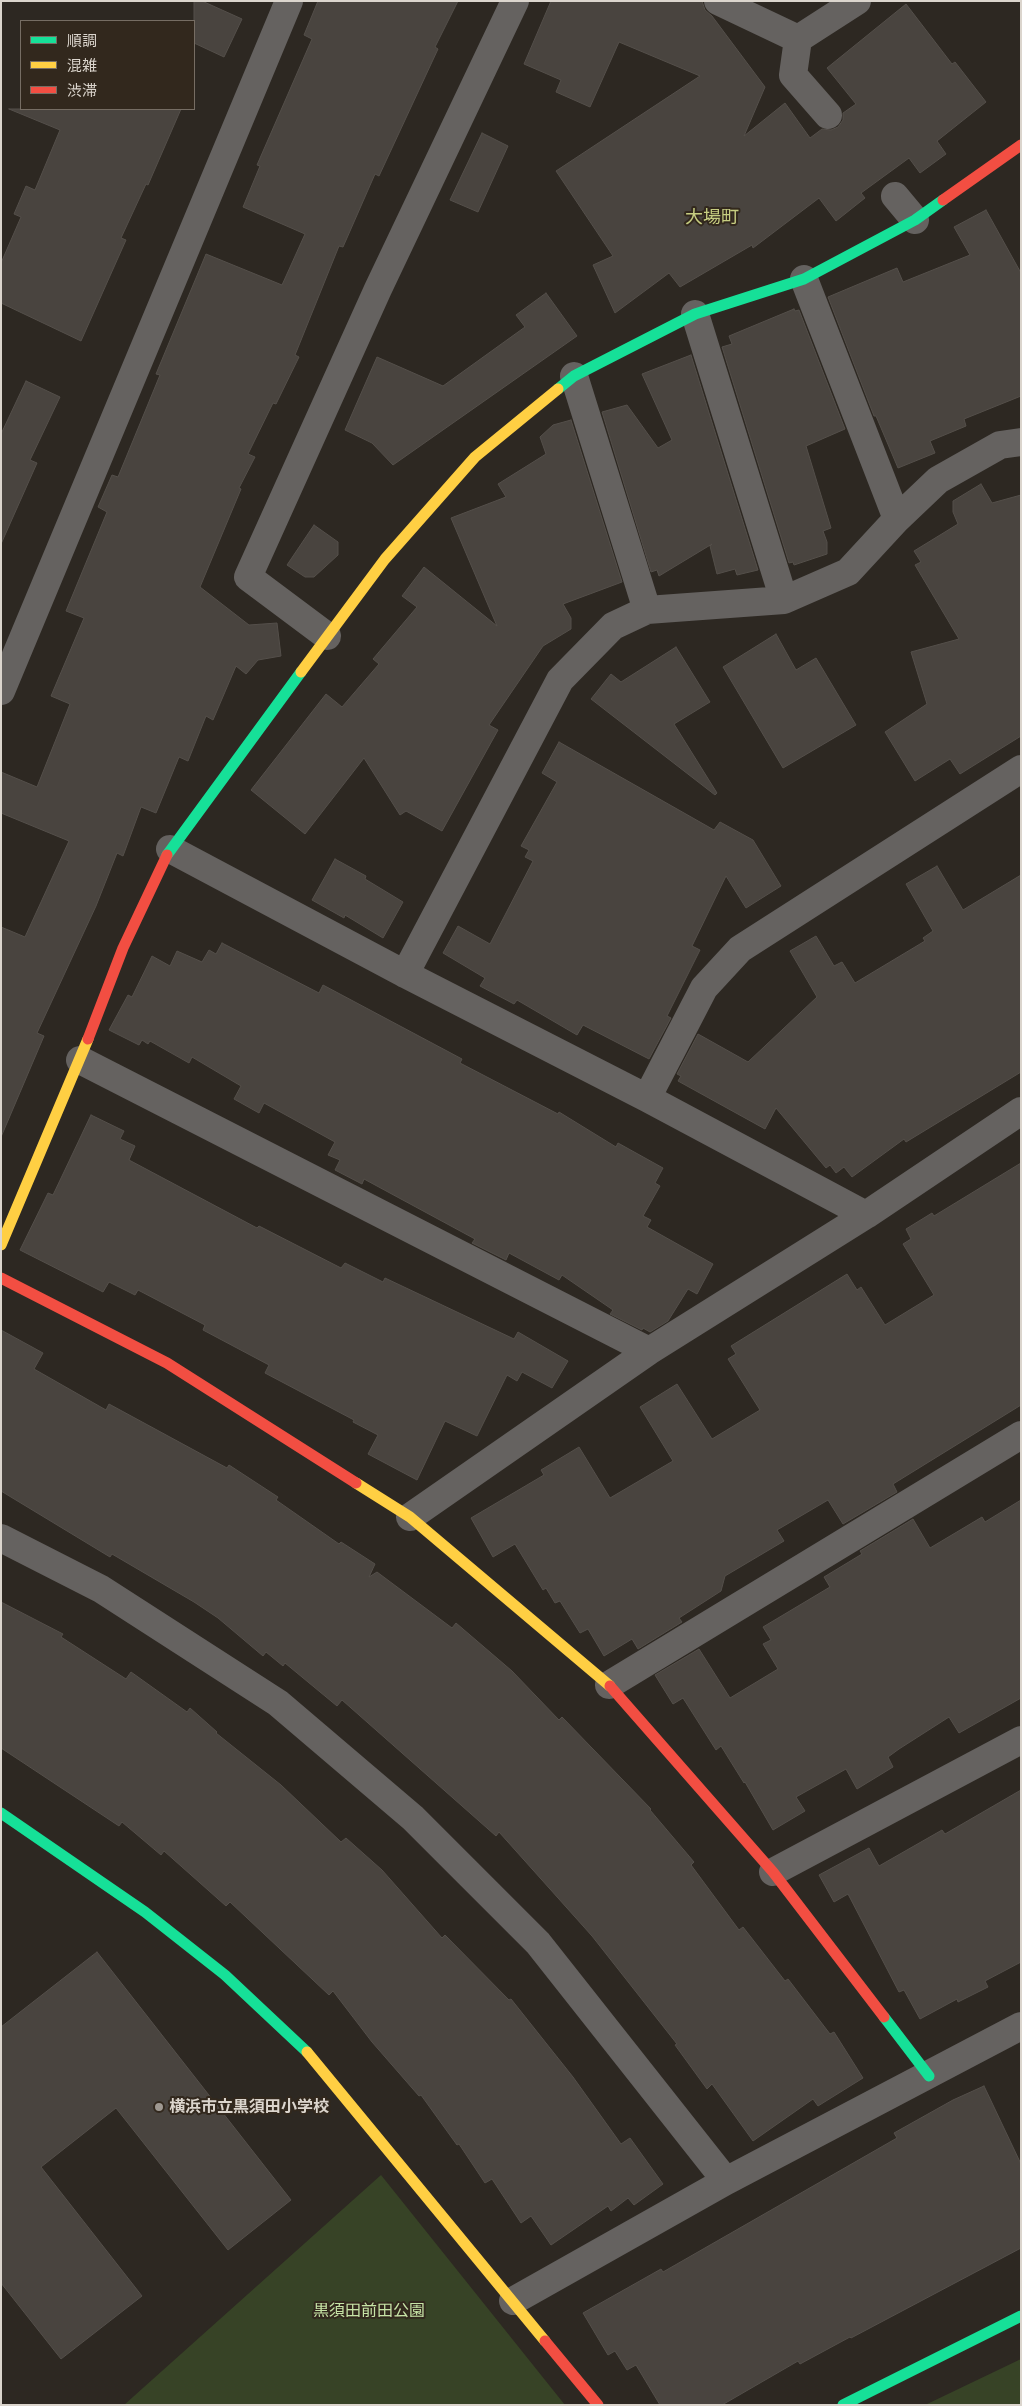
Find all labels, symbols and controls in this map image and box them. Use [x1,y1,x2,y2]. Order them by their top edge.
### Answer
legend [20,20,195,110]
text: 順調 [67,31,97,49]
text: 混雑 [67,56,97,74]
text: 渋滞 [67,81,97,99]
district label: 大場町 [685,206,739,228]
place label: 横浜市立黒須田小学校 [169,2097,329,2117]
marker: 横浜市立黒須田小学校 [153,2101,165,2113]
park label: 黒須田前田公園 [313,2301,425,2321]

